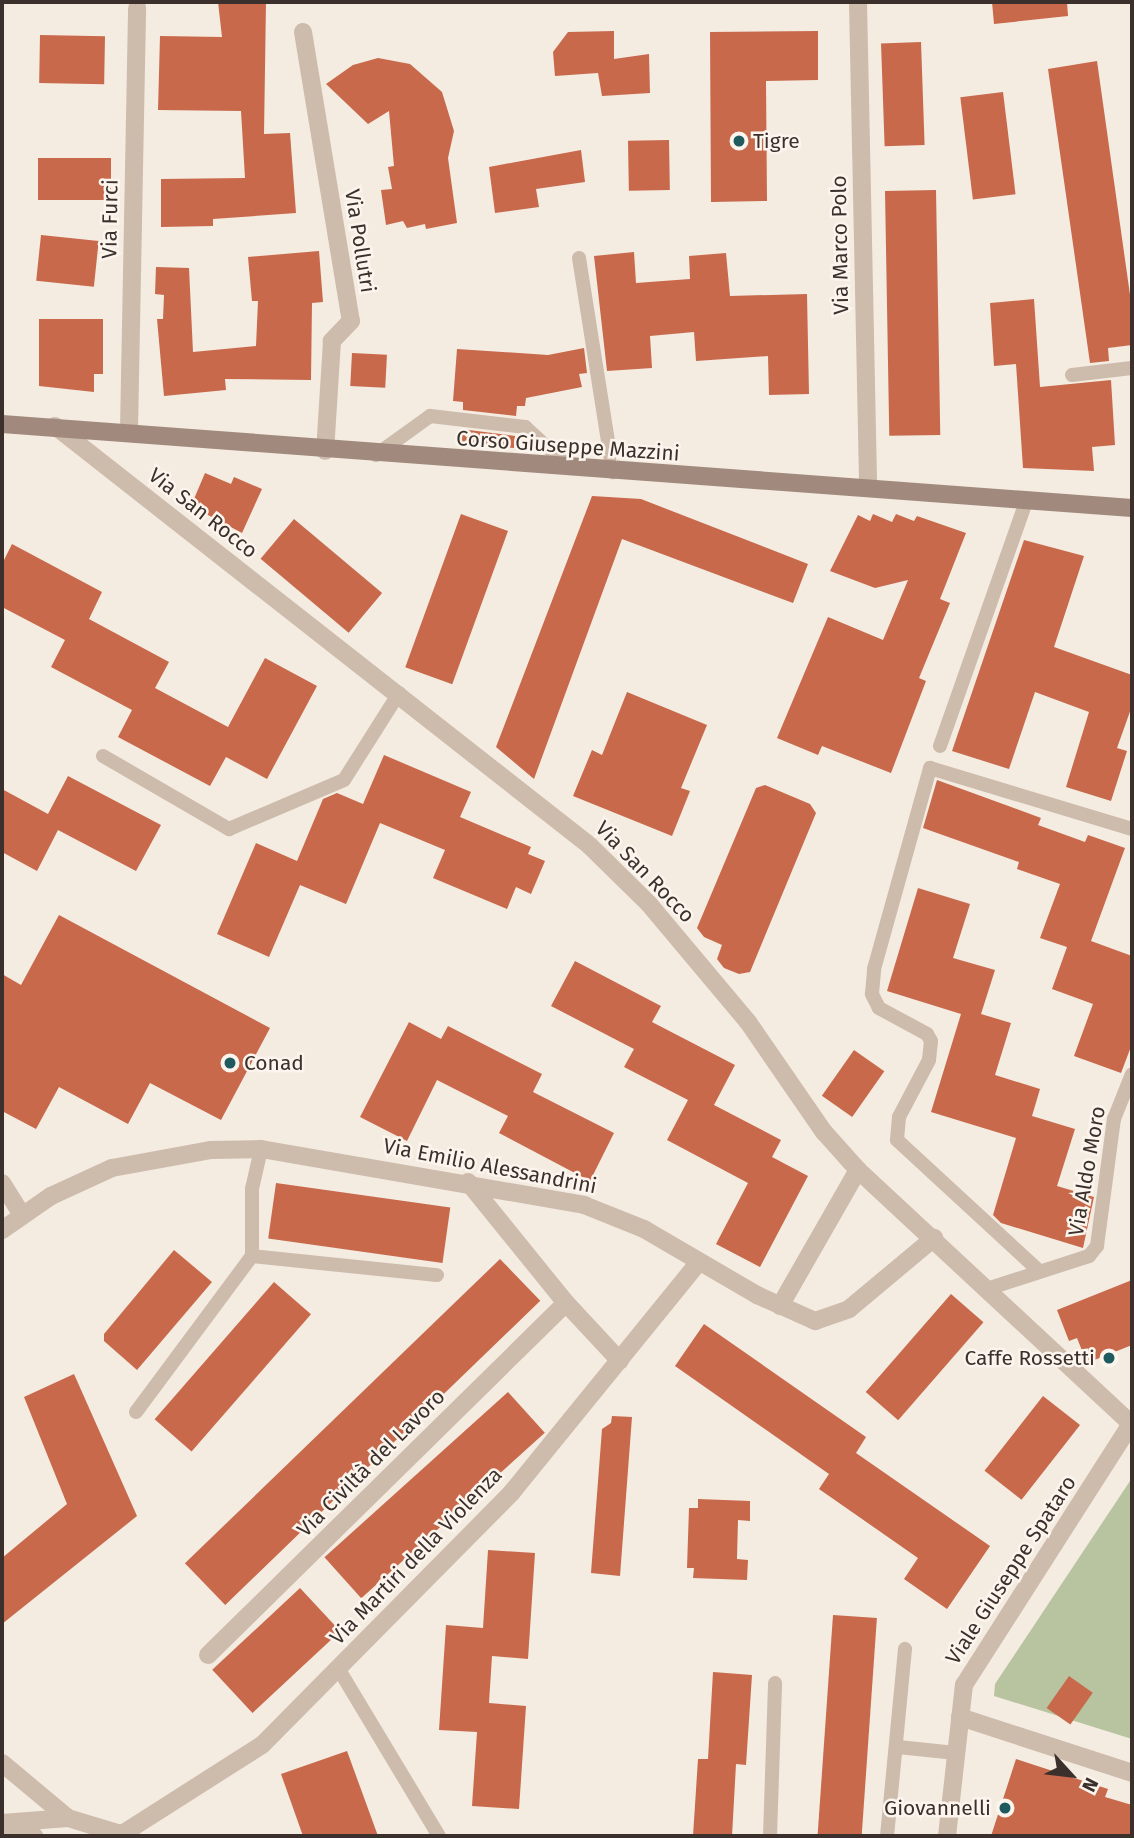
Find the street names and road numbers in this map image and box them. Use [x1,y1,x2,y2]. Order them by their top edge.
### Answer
street label: Via Marco Polo [826,175,854,315]
street label: Via Furci [97,179,123,259]
street label: Via Pollutri [339,187,381,295]
street label: Corso Giuseppe Mazzini [455,426,681,466]
street label: Via San Rocco [143,463,263,563]
street label: Via San Rocco [590,816,700,928]
street label: Via Aldo Moro [1063,1104,1111,1238]
street label: Via Emilio Alessandrini [381,1133,599,1199]
street label: Via Civiltà del Lavoro [292,1384,450,1542]
street label: Via Martiri della Violenza [325,1462,507,1650]
street label: Viale Giuseppe Spataro [940,1471,1082,1669]

